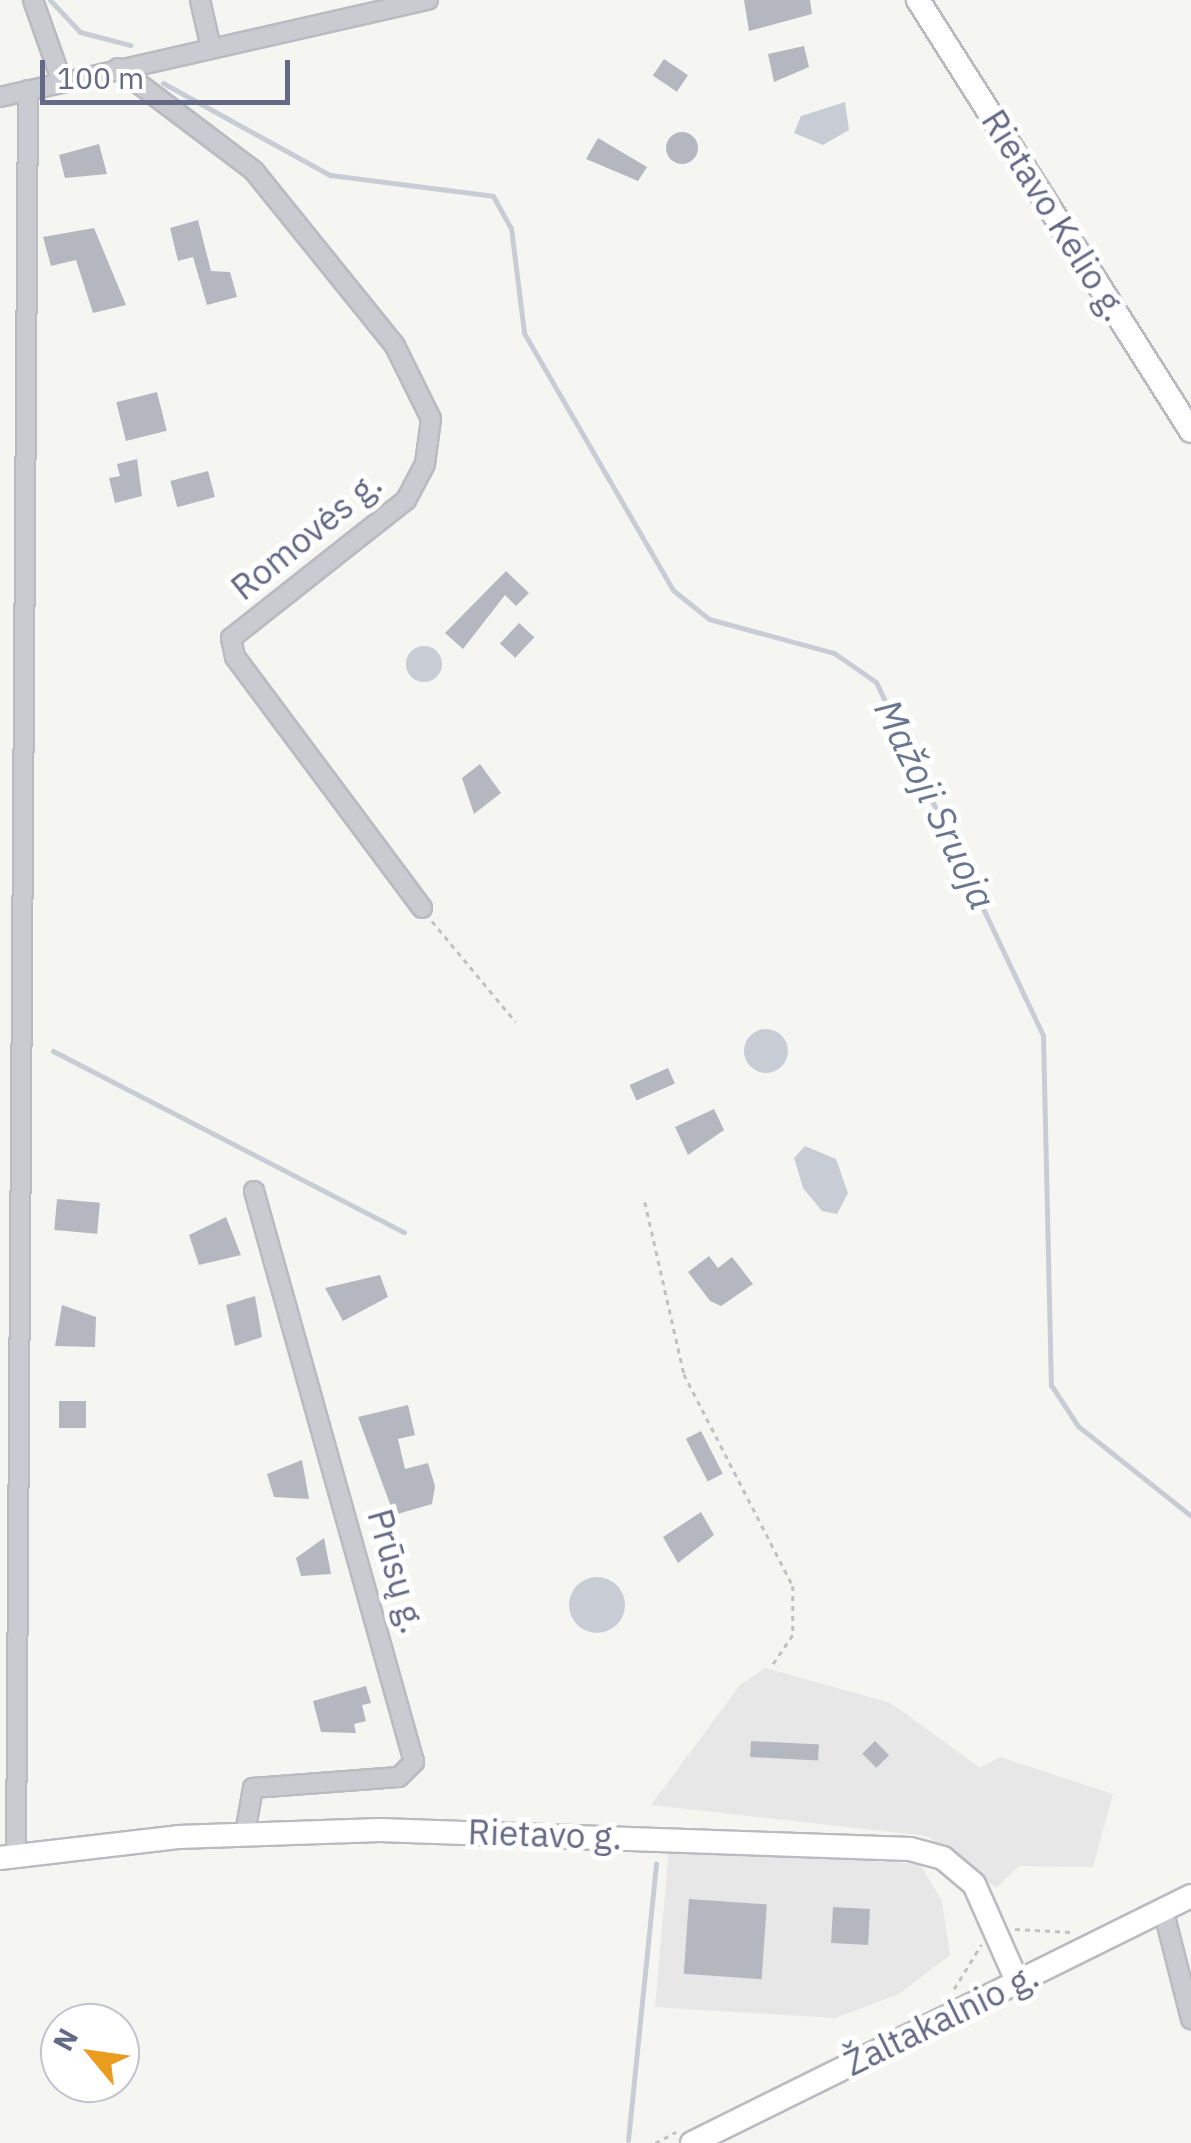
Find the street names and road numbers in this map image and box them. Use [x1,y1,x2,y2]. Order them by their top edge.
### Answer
street label: Rietavo Kelio g. [973,102,1137,328]
street label: Romovės g. [222,462,390,608]
street label: Prūsų g. [359,1504,435,1638]
street label: Rietavo g. [467,1810,623,1858]
street label: Žaltakalnio g. [837,1954,1045,2084]

